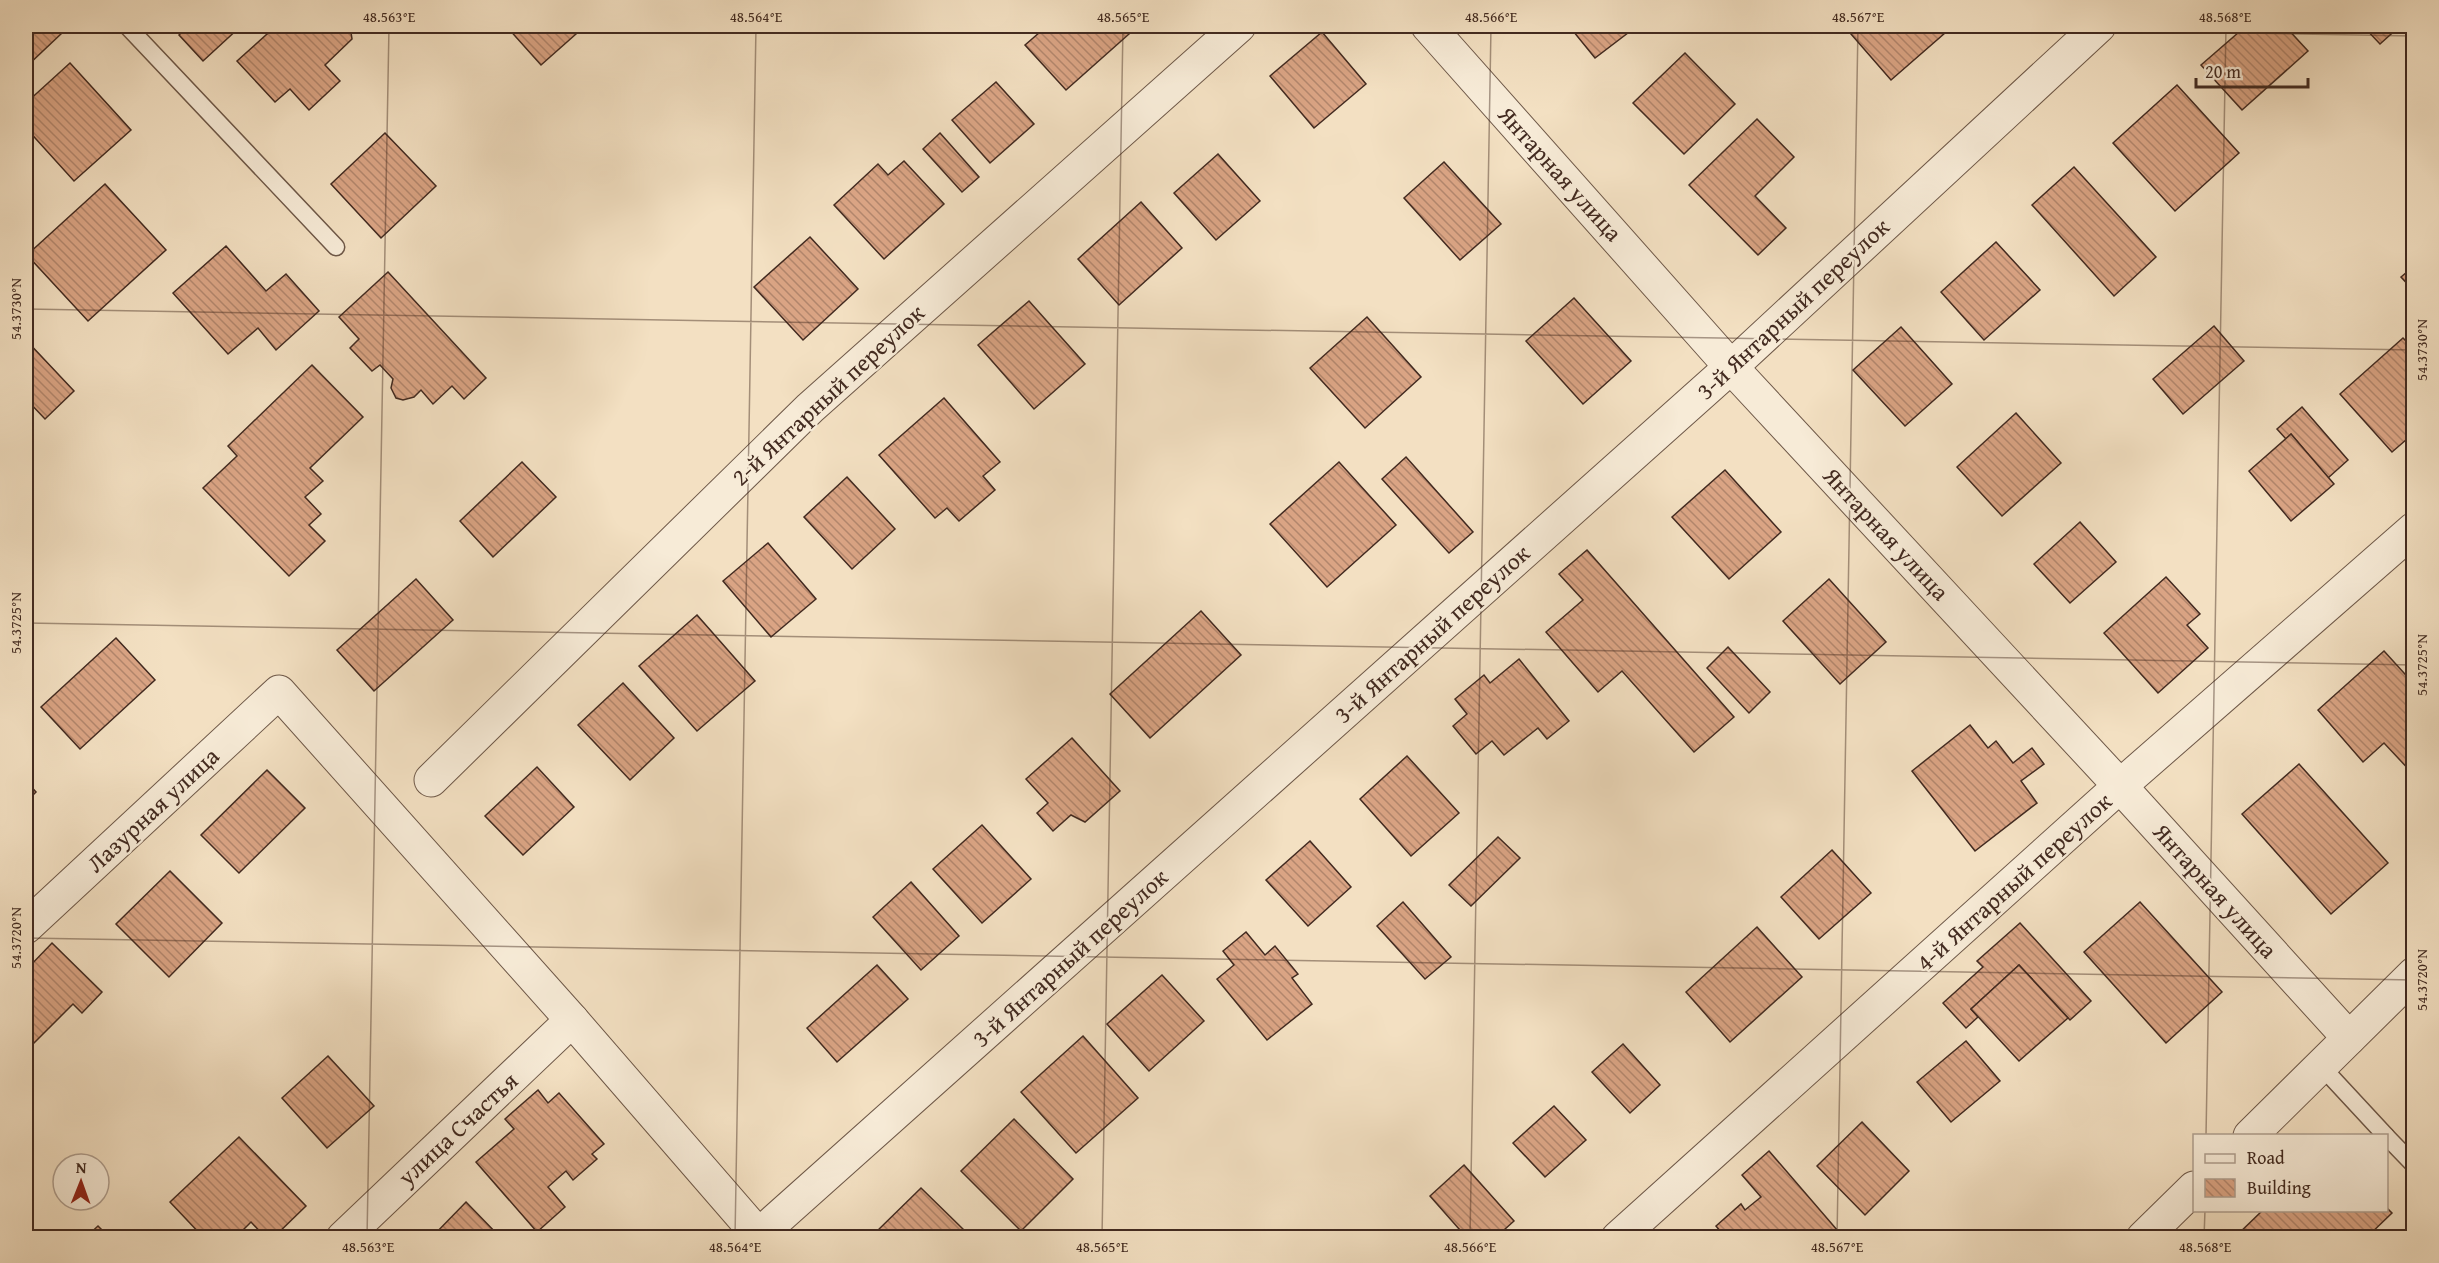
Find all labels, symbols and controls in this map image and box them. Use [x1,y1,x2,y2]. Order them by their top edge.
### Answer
text: 48.563°E [363,6,416,27]
text: 48.564°E [730,6,783,27]
text: 48.565°E [1097,6,1150,27]
text: 48.566°E [1465,6,1518,27]
text: 48.567°E [1832,6,1885,27]
text: 48.568°E [2199,6,2252,27]
scale bar [2196,51,2308,89]
text: 20 m [2205,58,2241,85]
street label: Янтарная улица [1489,97,1631,250]
street label: 3-й Янтарный переулок [1688,209,1897,408]
text: 54.3730°N [5,278,26,340]
street label: 2-й Янтарный переулок [723,295,932,494]
text: 54.3730°N [2411,319,2432,381]
street label: Янтарная улица [1814,458,1958,609]
street label: 3-й Янтарный переулок [1326,536,1538,731]
text: 54.3725°N [5,592,26,654]
text: 54.3725°N [2411,634,2432,696]
street label: Лазурная улица [79,739,227,880]
street label: 4-й Янтарный переулок [1908,784,2120,979]
street label: Янтарная улица [2144,814,2286,967]
street label: 3-й Янтарный переулок [964,860,1176,1055]
text: 54.3720°N [5,907,26,969]
text: 54.3720°N [2411,949,2432,1011]
street label: улица Счастья [389,1064,526,1194]
legend [2193,1134,2388,1212]
text: Road [2247,1144,2285,1171]
north arrow [51,1152,111,1212]
text: N [76,1155,87,1179]
text: Building [2247,1174,2311,1201]
text: 48.563°E [342,1236,395,1257]
text: 48.564°E [709,1236,762,1257]
text: 48.565°E [1076,1236,1129,1257]
text: 48.566°E [1444,1236,1497,1257]
text: 48.567°E [1811,1236,1864,1257]
text: 48.568°E [2179,1236,2232,1257]

